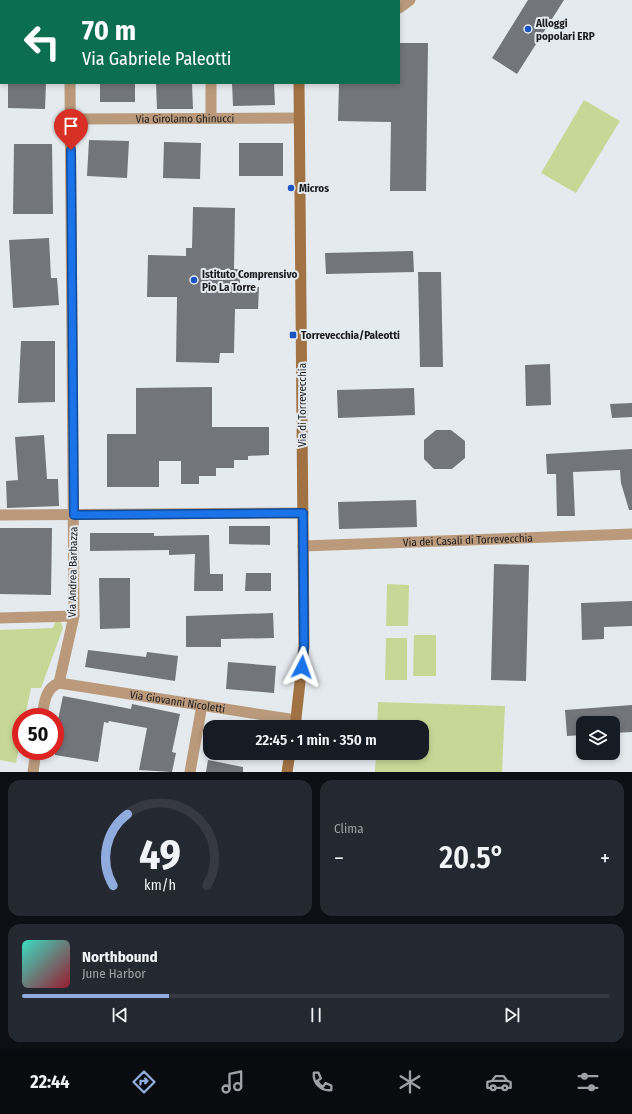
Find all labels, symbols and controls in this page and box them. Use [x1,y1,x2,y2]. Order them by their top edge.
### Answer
text: 70 m [82,14,136,47]
icon: left [16,16,68,68]
place label: Alloggi popolari ERP [535,17,595,43]
marker: Alloggi popolari ERP [523,24,533,34]
text: Via Gabriele Paleotti [82,48,231,70]
pin [54,109,88,150]
street label: Via Girolamo Ghinucci [136,112,234,125]
icon: arrive [60,115,82,137]
place label: Micros [299,182,329,195]
marker: Micros [286,183,296,193]
place label: Istituto Comprensivo Pio La Torre [202,268,298,294]
marker: Istituto Comprensivo Pio La Torre [189,275,199,285]
place label: Torrevecchia/Paleotti [301,329,400,342]
marker: Torrevecchia/Paleotti [288,330,298,340]
street label: Via di Torrevecchia [296,363,309,447]
street label: Via Andrea Barbazza [66,526,80,618]
street label: Via dei Casali di Torrevecchia [403,531,533,549]
position arrow [281,646,323,688]
street label: Via Giovanni Nicoletti [129,688,226,715]
speed limit sign: 50 [12,708,64,760]
map controls [576,716,620,760]
button: layers [576,716,620,760]
text: 22:45 · 1 min · 350 m [255,731,377,749]
text: Clima [334,821,364,836]
text: 49 [139,830,181,880]
text: 20.5° [439,840,505,876]
text: − [334,845,344,872]
text: + [600,845,610,872]
text: km/h [144,877,176,894]
text: Northbound [82,948,158,966]
text: June Harbor [82,966,146,981]
icon: previous [109,1004,131,1026]
icon: pause [305,1004,327,1026]
icon: next [501,1004,523,1026]
icon: directions [130,1068,158,1096]
icon: music [219,1068,247,1096]
icon: phone [308,1068,336,1096]
icon: climate [396,1068,424,1096]
icon: car [485,1068,513,1096]
icon: filters [574,1068,602,1096]
text: 22:44 [30,1071,70,1093]

